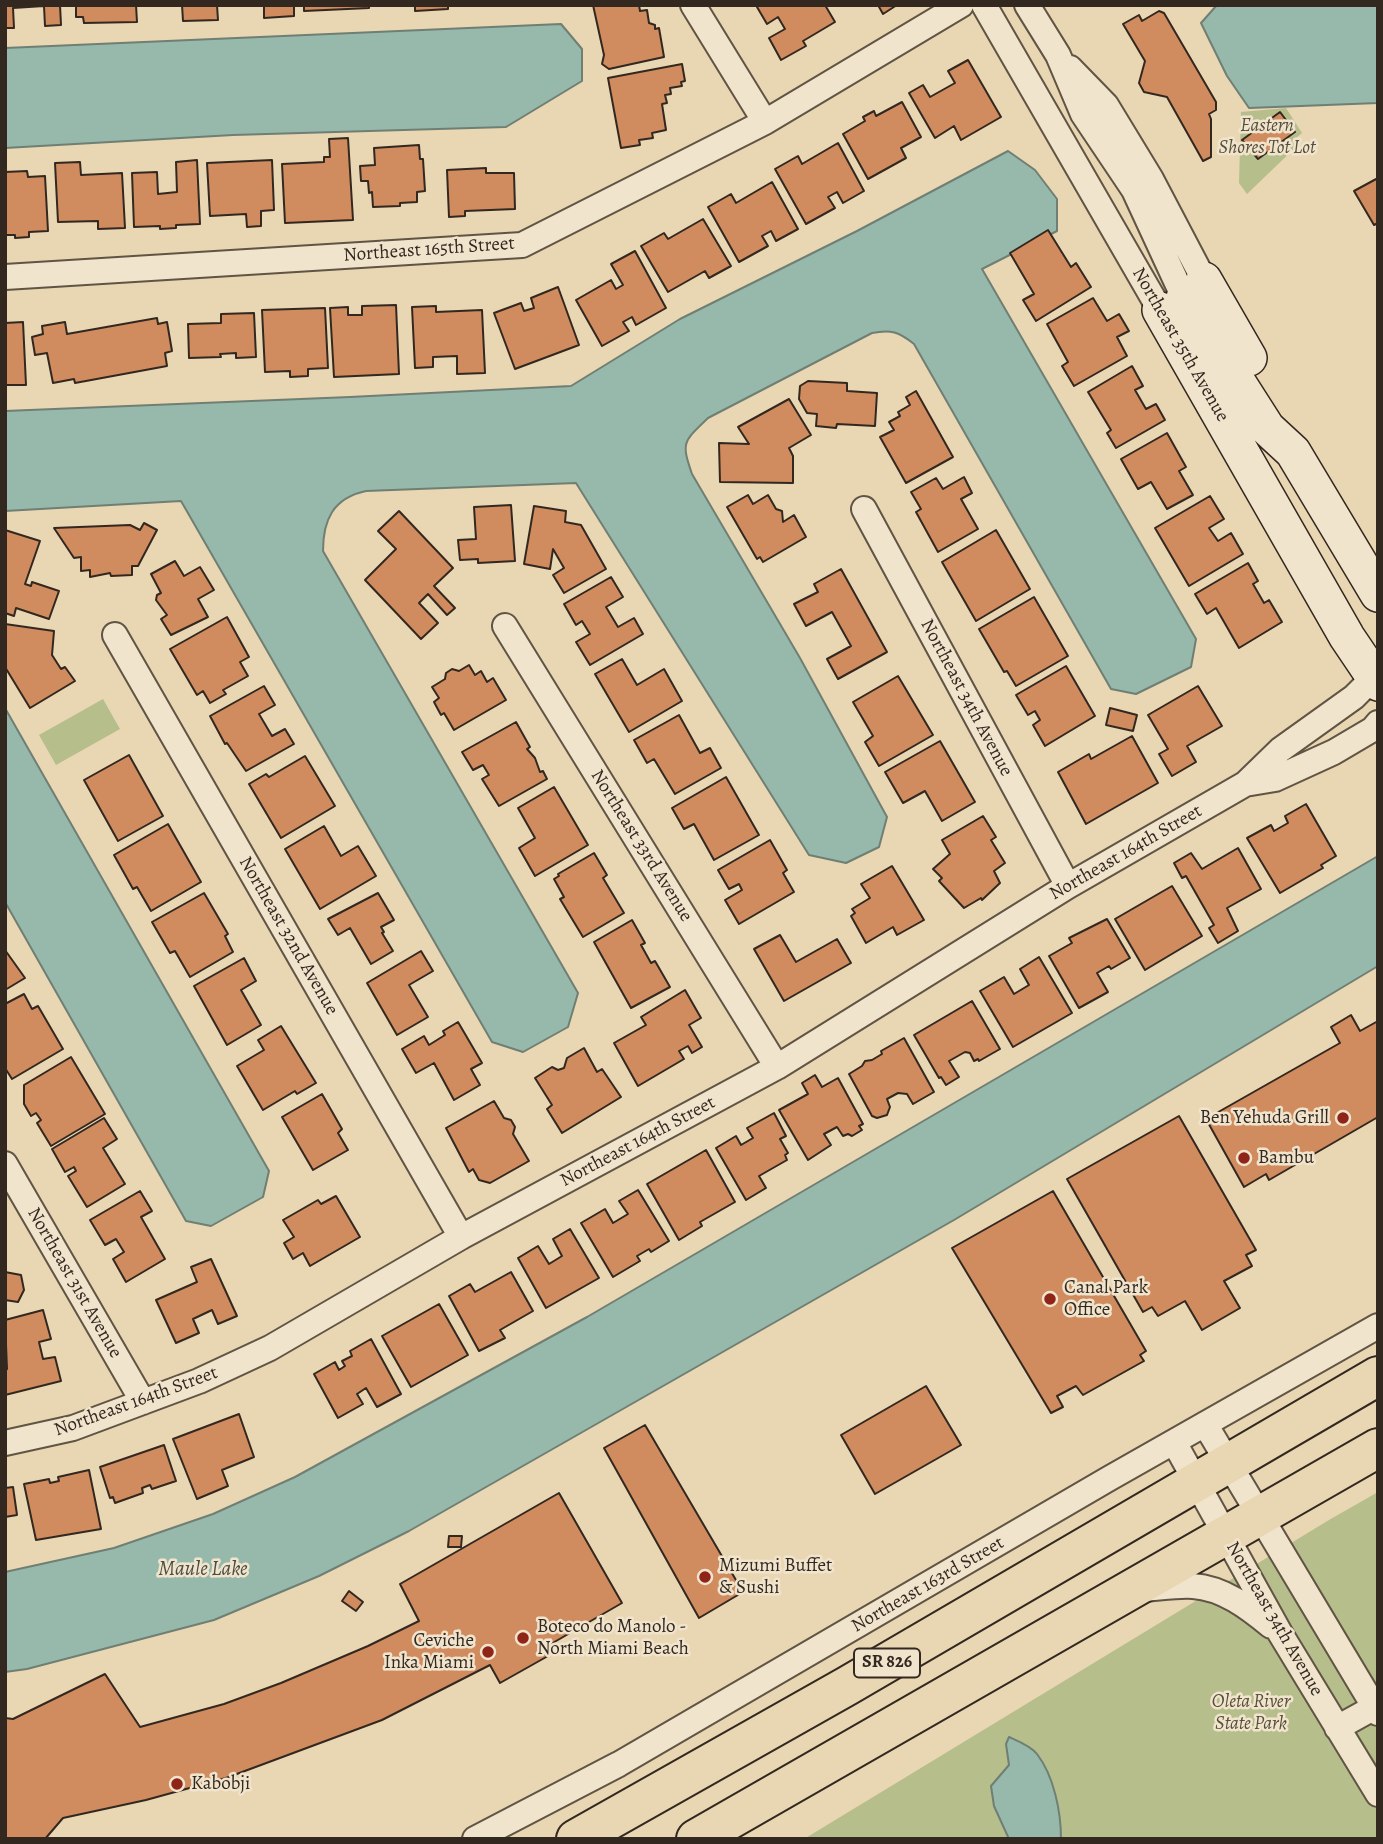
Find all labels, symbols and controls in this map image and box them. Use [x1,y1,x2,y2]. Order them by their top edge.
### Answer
park label: Eastern Shores Tot Lot [1219,115,1315,159]
street label: Northeast 165th Street [343,233,515,267]
street label: Northeast 35th Avenue [1127,264,1233,426]
street label: Northeast 34th Avenue [915,616,1017,780]
street label: Northeast 33rd Avenue [585,766,697,926]
street label: Northeast 164th Street [1046,800,1206,906]
street label: Northeast 32nd Avenue [233,853,343,1019]
street label: Northeast 164th Street [557,1092,719,1192]
place label: Ben Yehuda Grill [1200,1107,1329,1129]
marker: Ben Yehuda Grill [1335,1110,1351,1126]
place label: Bambu [1258,1147,1314,1169]
marker: Bambu [1236,1150,1252,1166]
street label: Northeast 31st Avenue [22,1204,126,1362]
place label: Canal Park Office [1064,1277,1148,1321]
marker: Canal Park Office [1042,1291,1058,1307]
street label: Northeast 164th Street [51,1362,221,1442]
street label: Northeast 163rd Street [848,1532,1008,1638]
street label: Northeast 34th Avenue [1220,1538,1328,1700]
place label: Mizumi Buffet & Sushi [719,1555,832,1599]
water label: Maule Lake [158,1557,248,1583]
marker: Mizumi Buffet & Sushi [697,1569,713,1585]
place label: Boteco do Manolo - North Miami Beach [537,1616,689,1660]
place label: Ceviche Inka Miami [384,1630,474,1674]
marker: Boteco do Manolo - North Miami Beach [515,1630,531,1646]
marker: Ceviche Inka Miami [480,1644,496,1660]
road number: SR 826 [854,1648,920,1678]
park label: Oleta River State Park [1212,1691,1290,1735]
place label: Kabobji [191,1773,250,1795]
marker: Kabobji [169,1776,185,1792]

